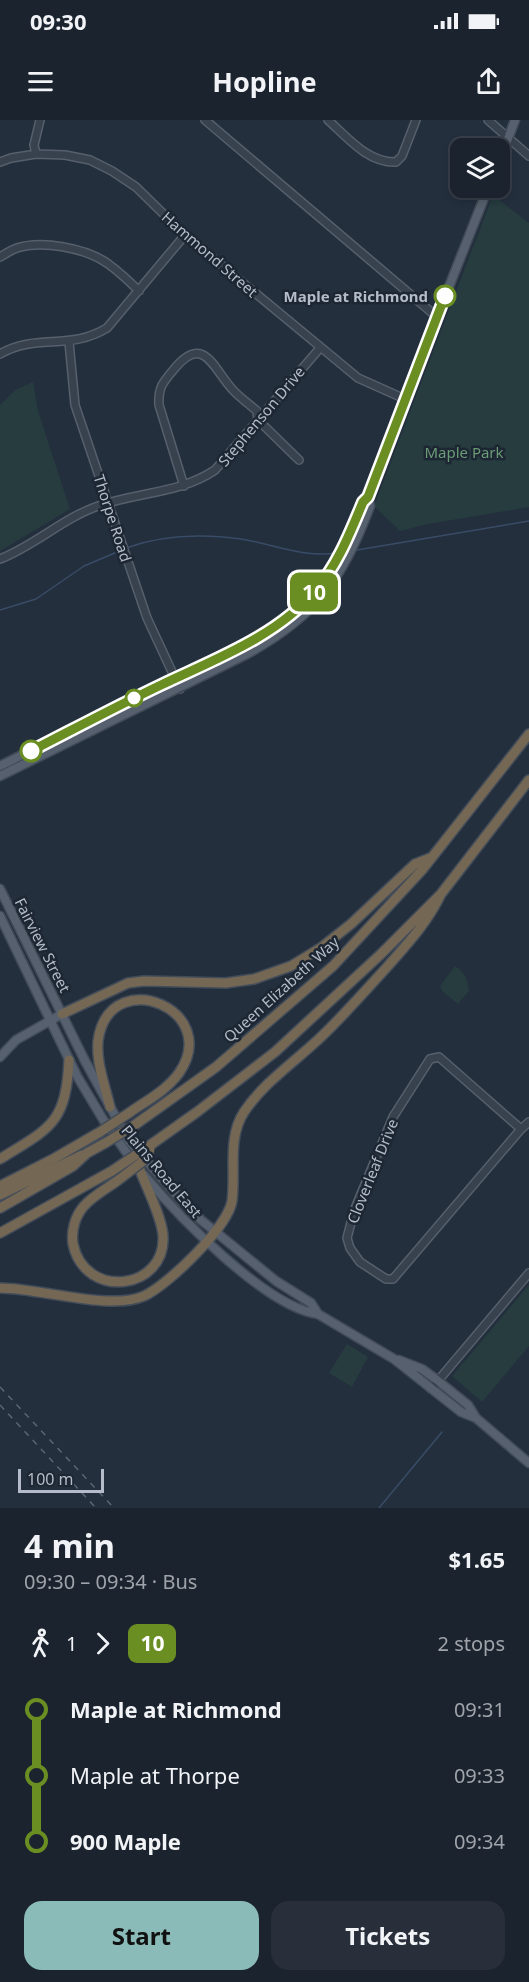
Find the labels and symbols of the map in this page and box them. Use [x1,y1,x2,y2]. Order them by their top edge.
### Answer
street label: Hammond Street [158,207,263,302]
marker: Maple at Richmond [434,285,456,307]
place label: Maple at Richmond [284,286,428,306]
street label: Stephenson Drive [213,362,309,470]
park label: Maple Park [424,442,504,462]
street label: Thorpe Road [90,472,136,564]
line badge: 10 [287,572,341,612]
unlabelled marker [125,689,143,707]
unlabelled marker [20,740,42,762]
street label: Fairview Street [11,894,76,996]
street label: Queen Elizabeth Way [219,932,343,1046]
street label: Cloverleaf Drive [342,1116,402,1226]
street label: Plains Road East [117,1121,207,1222]
scale bar [18,1466,104,1494]

